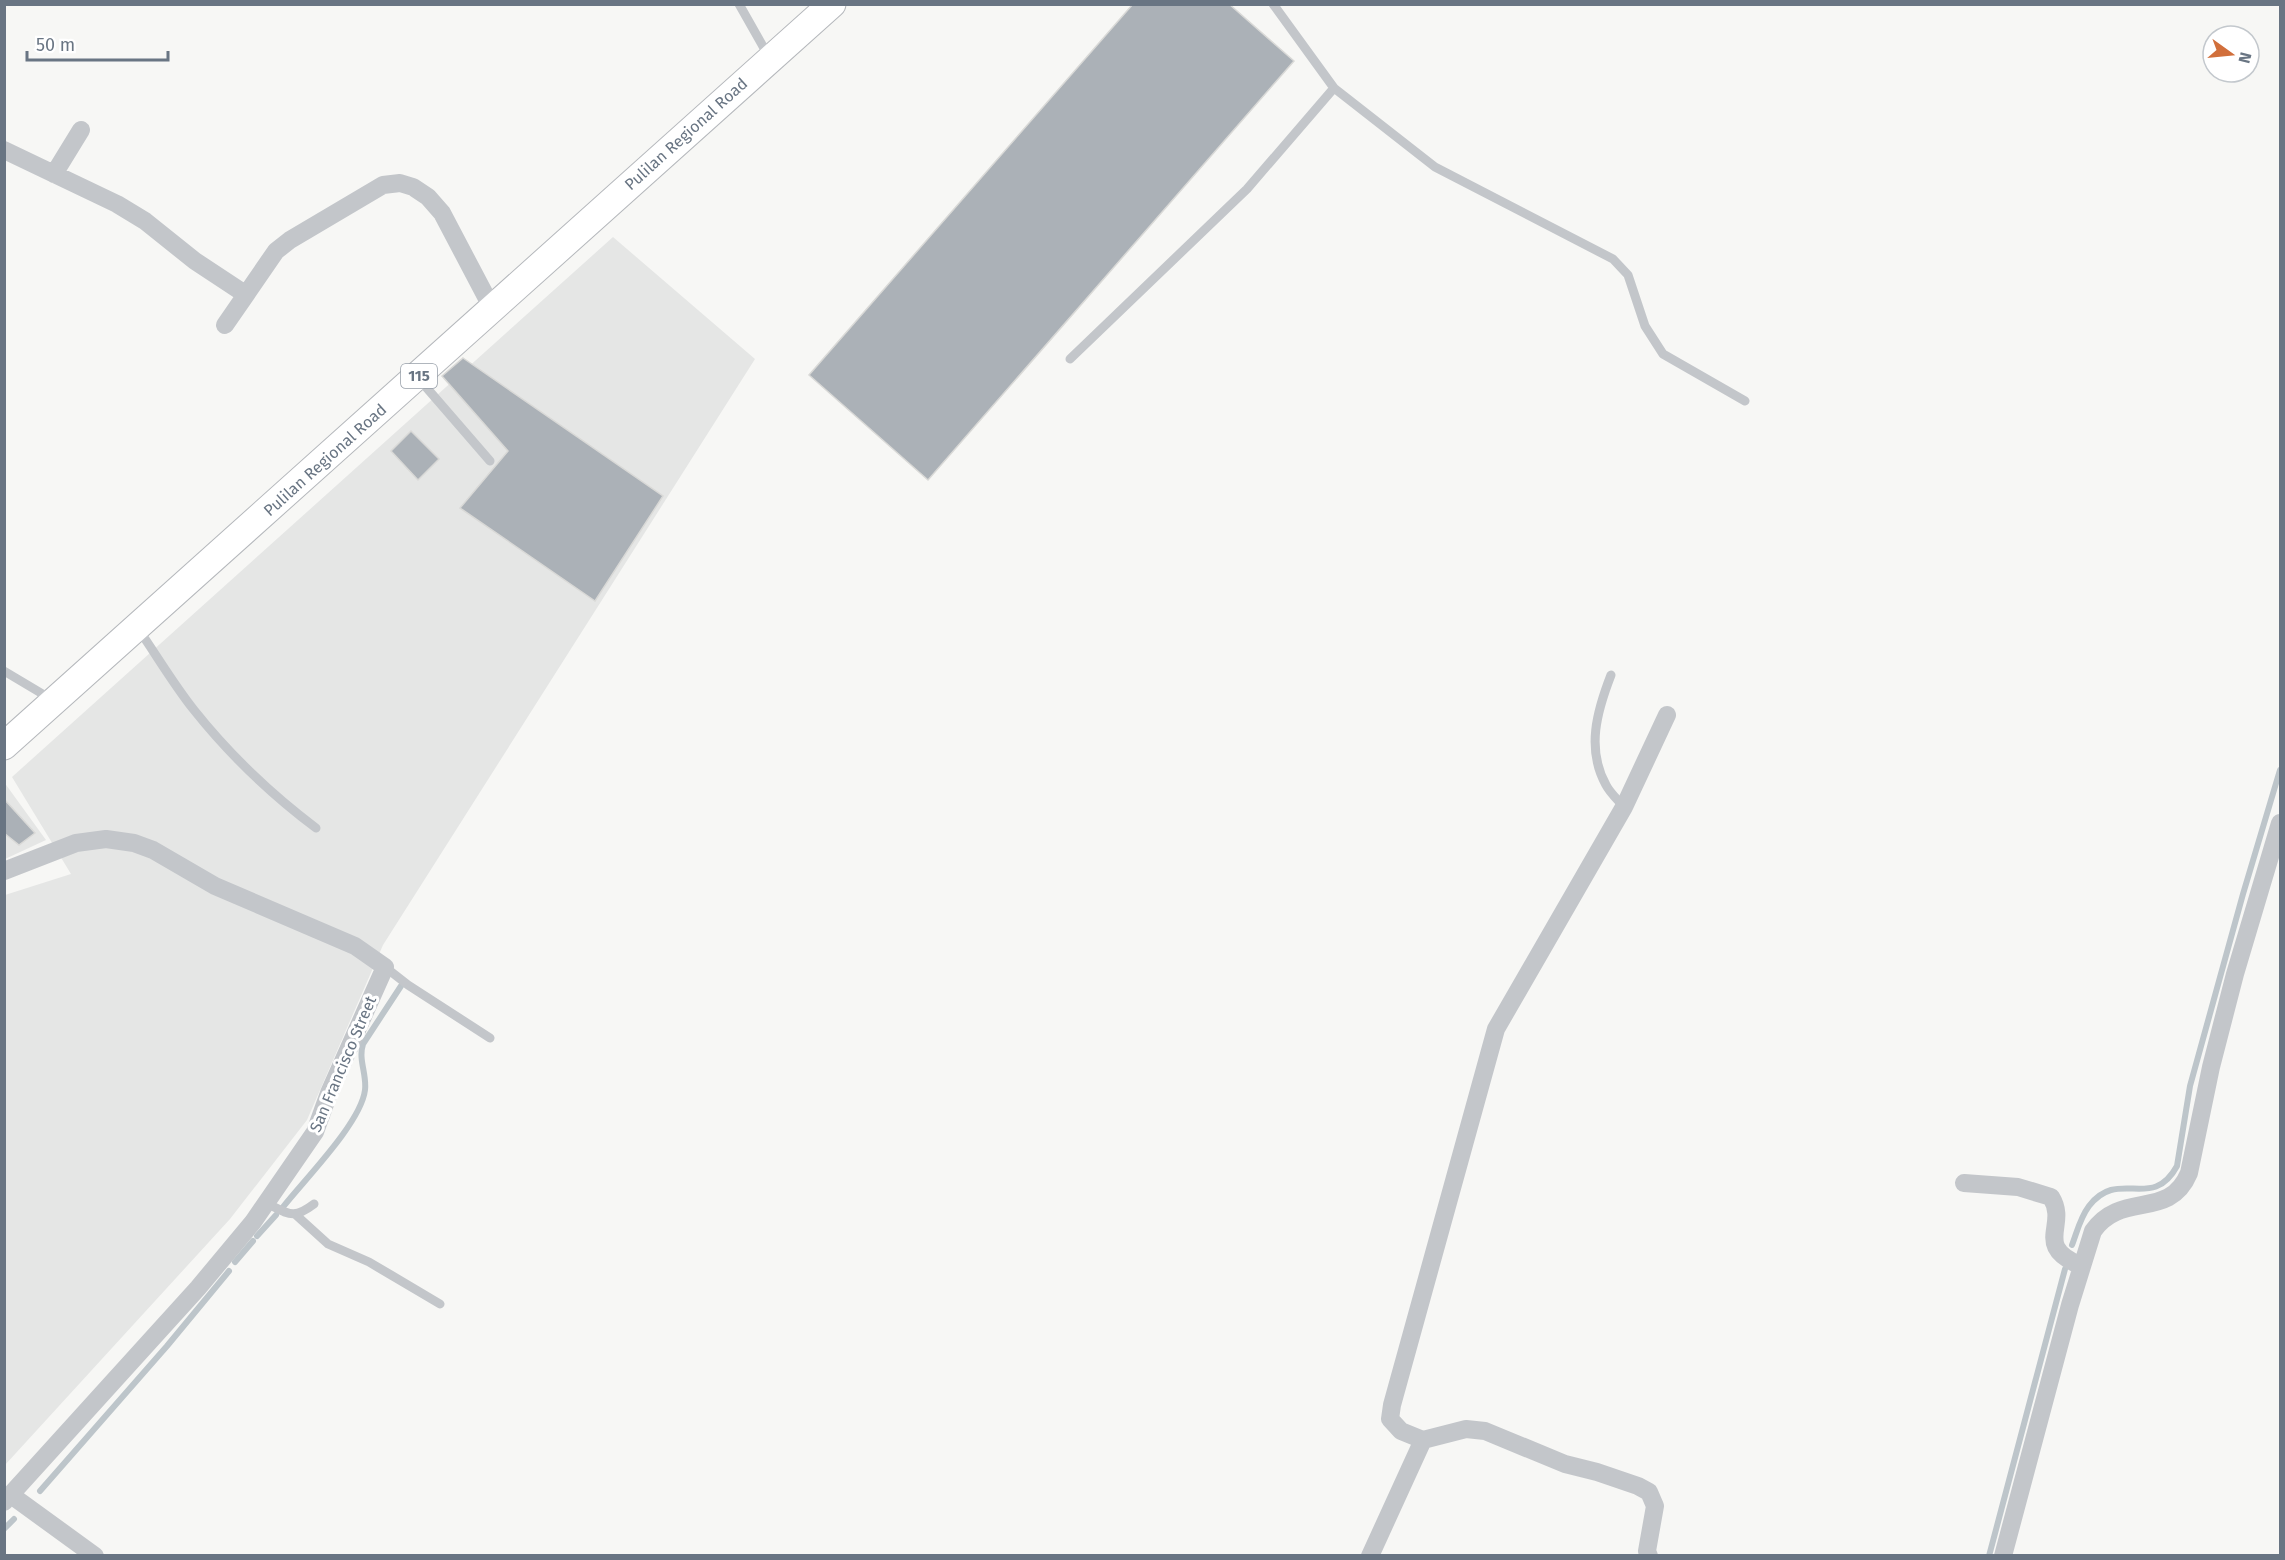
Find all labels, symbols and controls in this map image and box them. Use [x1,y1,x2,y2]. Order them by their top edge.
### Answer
scale bar [27,24,168,62]
north arrow [2201,24,2261,84]
text: 50 m [36,34,75,56]
text: N [2234,50,2256,65]
street label: Pulilan Regional Road [621,74,751,194]
road number: 115 [401,364,437,388]
street label: Pulilan Regional Road [260,400,390,520]
street label: San Francisco Street [306,993,380,1135]

